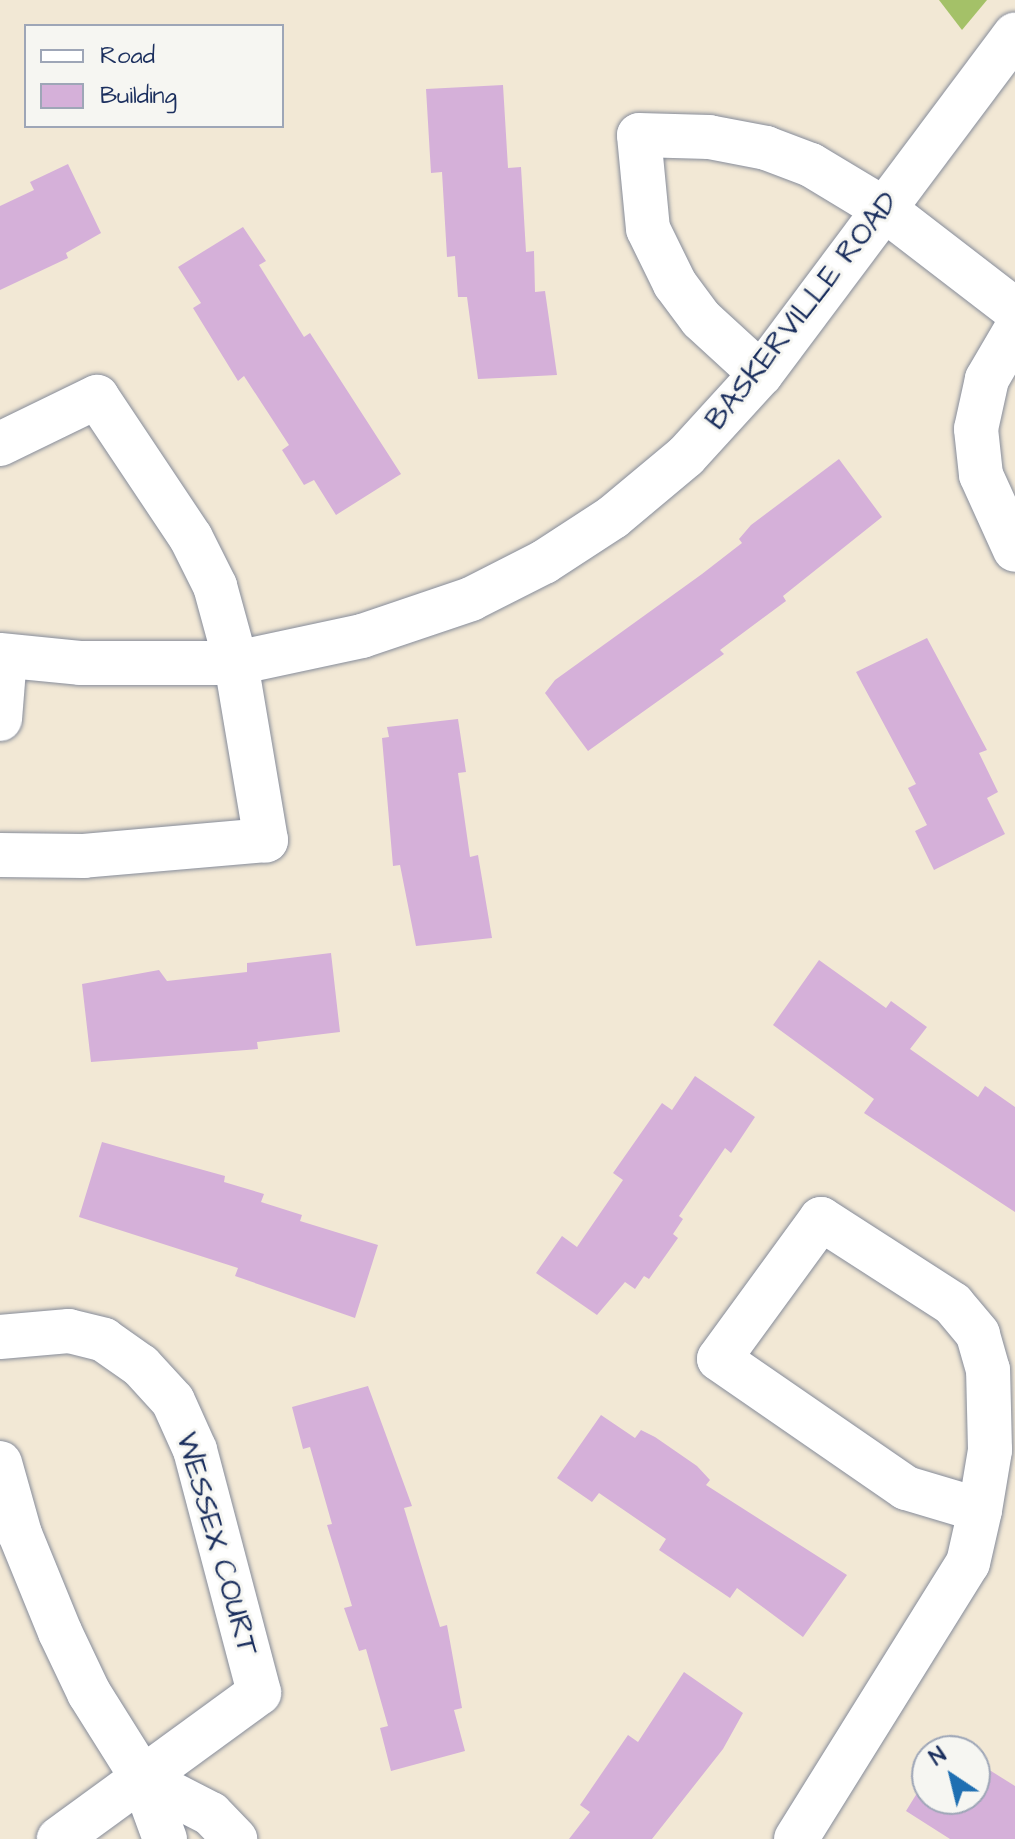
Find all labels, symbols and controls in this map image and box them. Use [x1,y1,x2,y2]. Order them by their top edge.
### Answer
legend [24,24,284,128]
text: Road [100,39,155,73]
text: Building [100,79,177,113]
street label: BASKERVILLE ROAD [698,185,906,437]
street label: WESSEX COURT [168,1428,266,1660]
north arrow [911,1735,991,1815]
text: N [924,1740,953,1773]

